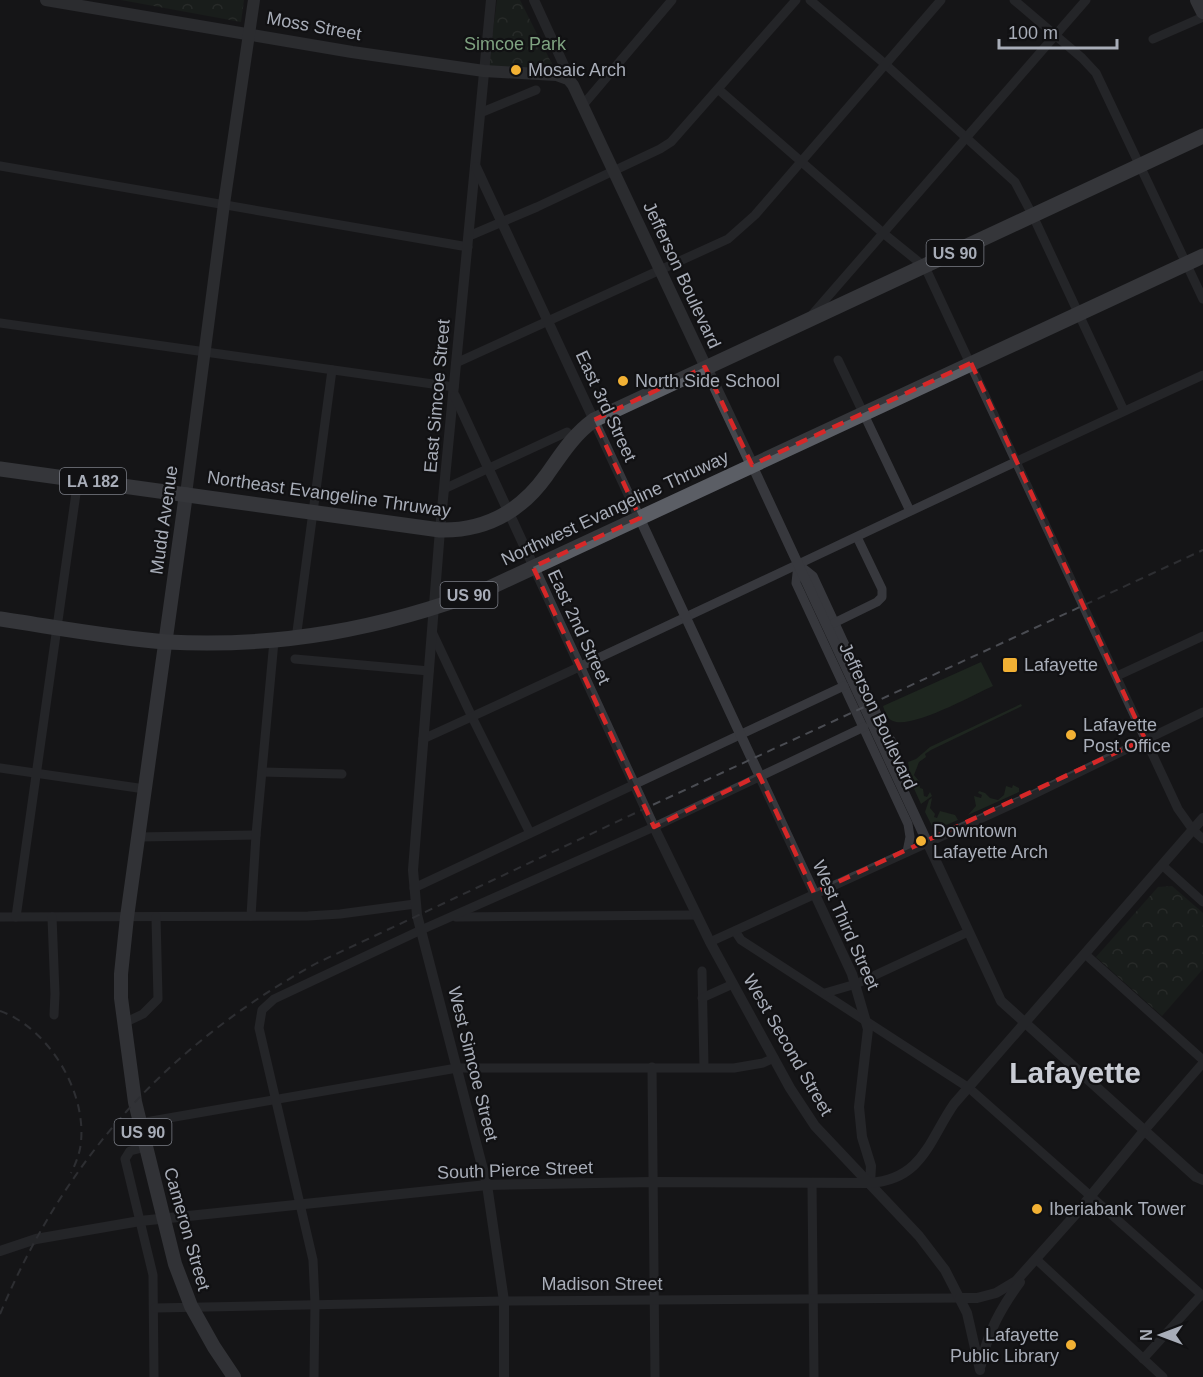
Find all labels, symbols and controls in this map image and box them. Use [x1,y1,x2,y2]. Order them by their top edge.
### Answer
street label: Moss Street [265,8,363,44]
scale bar [999,12,1118,50]
text: 100 m [1008,23,1058,43]
park label: Simcoe Park [464,34,567,54]
place label: Mosaic Arch [528,60,626,80]
marker: Mosaic Arch [509,63,523,77]
street label: Jefferson Boulevard [639,198,725,352]
road number: US 90 [926,240,984,266]
street label: East Simcoe Street [420,318,454,474]
street label: East 3rd Street [572,347,640,465]
place label: North Side School [635,371,780,391]
marker: North Side School [616,374,630,388]
street label: Northwest Evangeline Thruway [498,446,732,570]
street label: Mudd Avenue [146,464,182,576]
street label: Northeast Evangeline Thruway [206,467,452,521]
road number: LA 182 [60,468,126,494]
street label: East 2nd Street [544,567,614,687]
road number: US 90 [440,582,498,608]
street label: Jefferson Boulevard [835,639,921,793]
place label: Lafayette [1024,655,1098,675]
marker: Lafayette [1001,656,1019,674]
place label: Lafayette Post Office [1083,715,1171,756]
marker: Lafayette Post Office [1064,728,1078,742]
place label: Downtown Lafayette Arch [933,821,1048,862]
marker: Downtown Lafayette Arch [914,834,928,848]
street label: West Third Street [809,857,883,993]
street label: West Second Street [739,971,837,1119]
street label: West Simcoe Street [444,985,502,1143]
district label: Lafayette [1009,1056,1141,1089]
road number: US 90 [114,1119,172,1145]
street label: South Pierce Street [437,1157,593,1183]
street label: Cameron Street [160,1165,214,1293]
place label: Iberiabank Tower [1049,1199,1186,1219]
marker: Iberiabank Tower [1030,1202,1044,1216]
street label: Madison Street [541,1274,663,1294]
north arrow [1131,1305,1191,1365]
place label: Lafayette Public Library [950,1325,1059,1366]
text: N [1138,1329,1155,1341]
marker: Lafayette Public Library [1064,1338,1078,1352]

